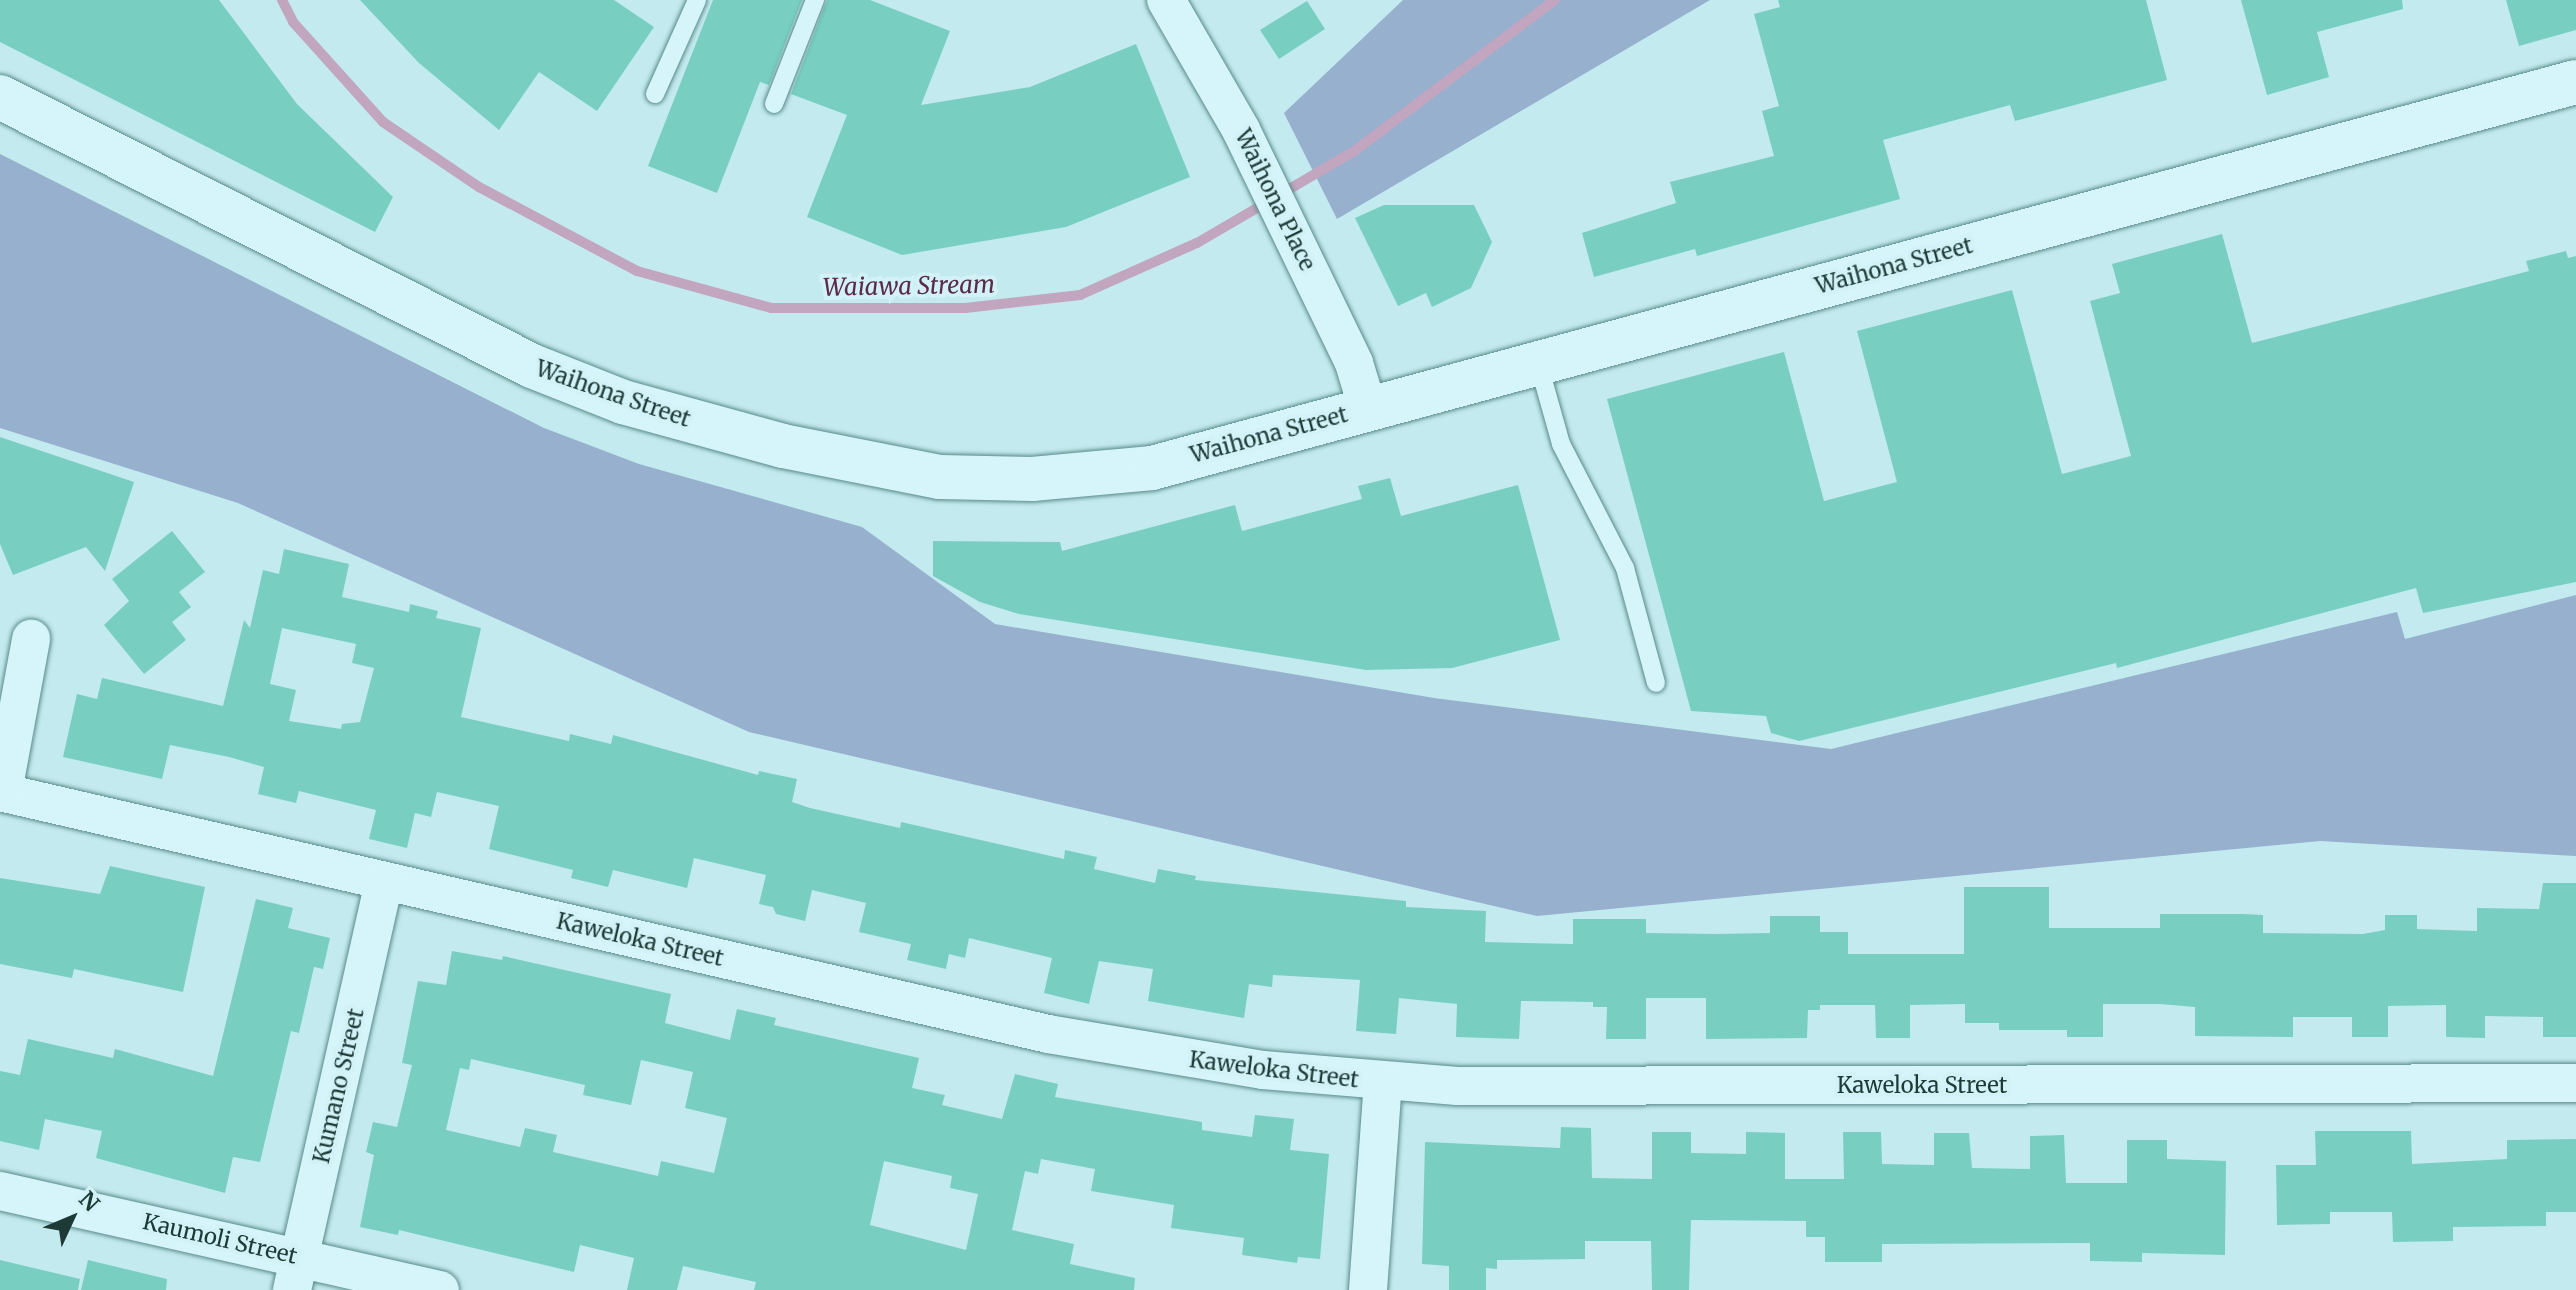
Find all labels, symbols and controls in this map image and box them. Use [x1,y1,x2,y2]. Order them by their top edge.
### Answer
street label: Waihona Place [1229,125,1321,275]
street label: Waihona Street [1812,232,1976,300]
water label: Waiawa Stream [823,270,995,302]
street label: Waihona Street [532,355,694,433]
street label: Waihona Street [1187,401,1351,469]
street label: Kaweloka Street [554,908,726,972]
street label: Kumano Street [308,1006,370,1166]
street label: Kaweloka Street [1188,1047,1360,1093]
street label: Kaweloka Street [1837,1073,2007,1099]
north arrow [32,1178,112,1258]
text: N [73,1185,105,1217]
street label: Kaumoli Street [140,1208,300,1270]

